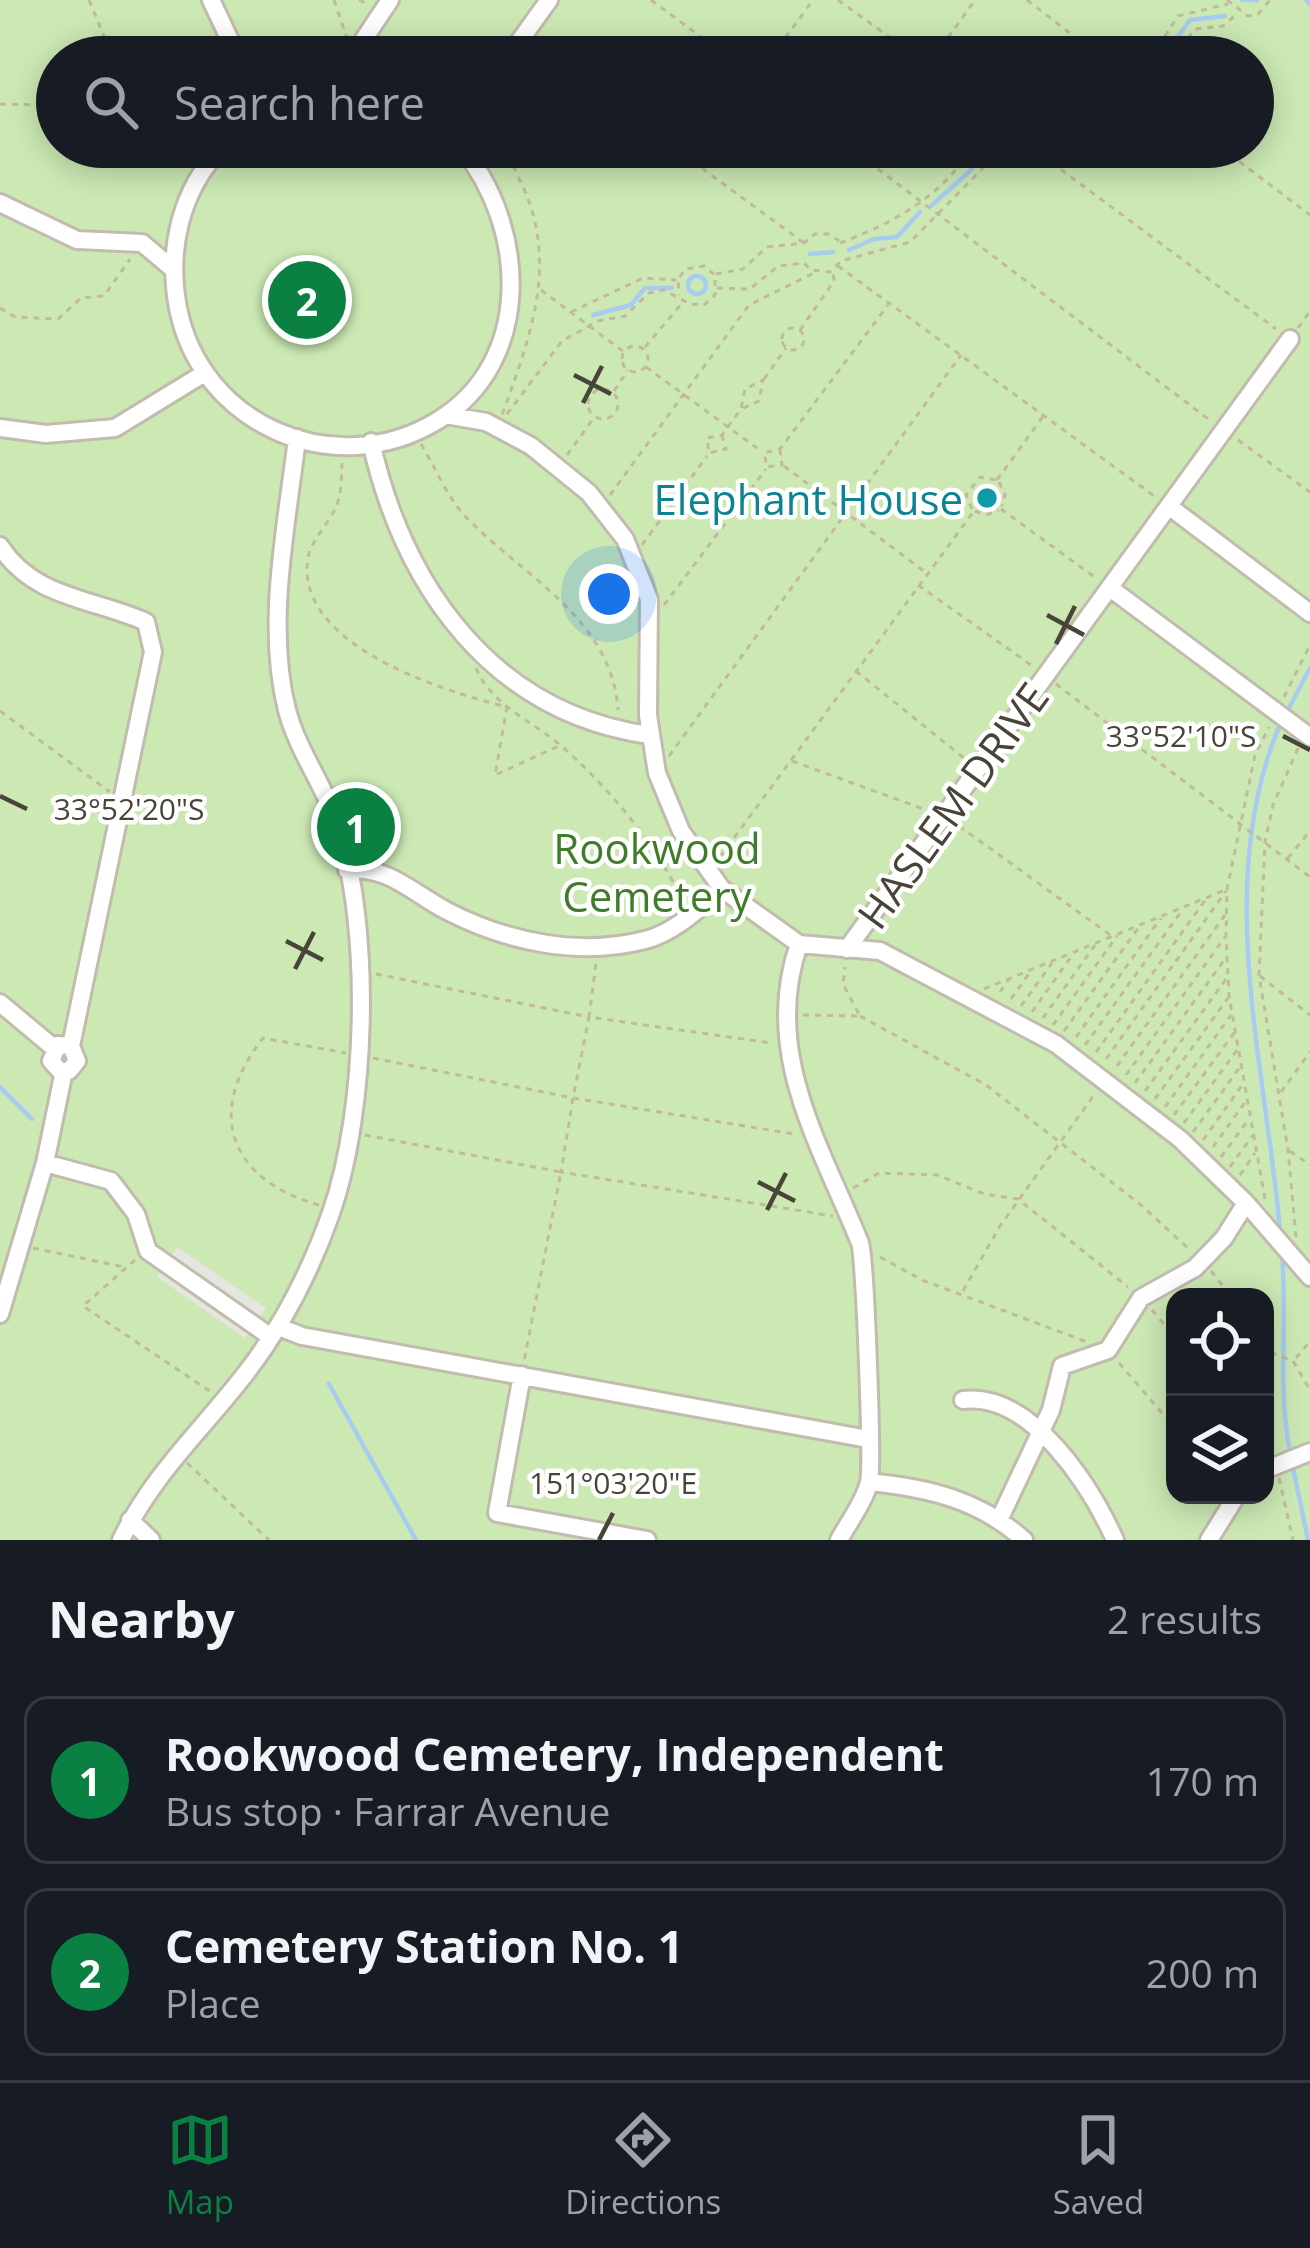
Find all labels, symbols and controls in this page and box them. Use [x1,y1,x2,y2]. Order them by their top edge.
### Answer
search box [36,36,1274,168]
icon: search [78,69,144,135]
text: Search here [174,72,425,133]
pin: 2 [268,255,346,345]
place label: Elephant House [653,470,963,527]
marker: Elephant House [974,485,1000,511]
your location [579,564,639,624]
street label: HASLEM DRIVE [843,671,1061,939]
text: 33°52'10"S [1106,715,1256,756]
pin: 1 [317,782,395,872]
text: 33°52'20"S [54,788,204,829]
park label: Rookwood Cemetery [553,819,761,924]
map controls [1166,1288,1274,1504]
button: locate [1166,1288,1274,1396]
button: layers [1166,1396,1274,1504]
text: 151°03'20"E [529,1462,697,1503]
text: Nearby [48,1583,235,1653]
text: 2 results [1107,1592,1262,1645]
text: Rookwood Cemetery, Independent [165,1723,944,1784]
text: 1 [79,1754,101,1807]
text: 170 m [1146,1754,1259,1807]
text: Bus stop · Farrar Avenue [165,1784,610,1837]
text: Cemetery Station No. 1 [165,1915,683,1976]
text: 2 [79,1946,101,1999]
text: 200 m [1146,1946,1259,1999]
text: Place [165,1976,261,2029]
tab: Map [166,2107,234,2224]
tab: Directions [565,2107,721,2224]
tab: Saved [1053,2107,1144,2224]

